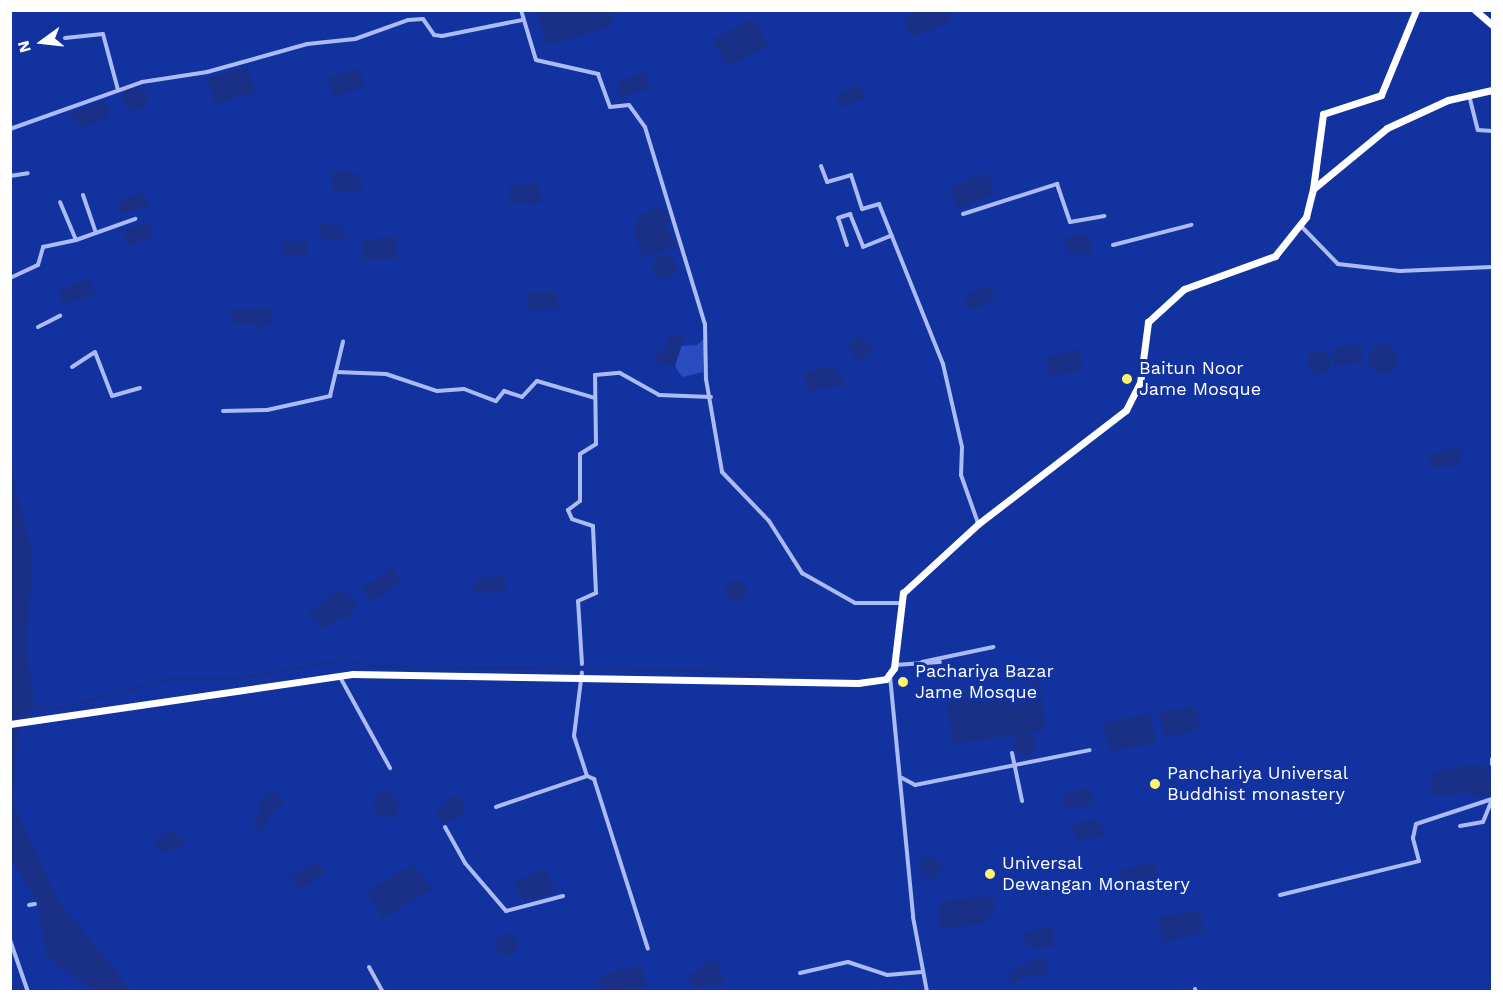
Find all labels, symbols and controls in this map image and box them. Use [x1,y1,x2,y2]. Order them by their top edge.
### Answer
north arrow [12,12,72,72]
text: N [13,39,35,55]
place label: Baitun Noor Jame Mosque [1139,358,1261,400]
marker: Baitun Noor Jame Mosque [1120,372,1134,386]
place label: Pachariya Bazar Jame Mosque [915,661,1054,704]
marker: Pachariya Bazar Jame Mosque [896,675,910,689]
place label: Panchariya Universal Buddhist monastery [1167,763,1349,806]
marker: Panchariya Universal Buddhist monastery [1148,777,1162,791]
place label: Universal Dewangan Monastery [1002,853,1190,896]
marker: Universal Dewangan Monastery [983,867,997,881]

